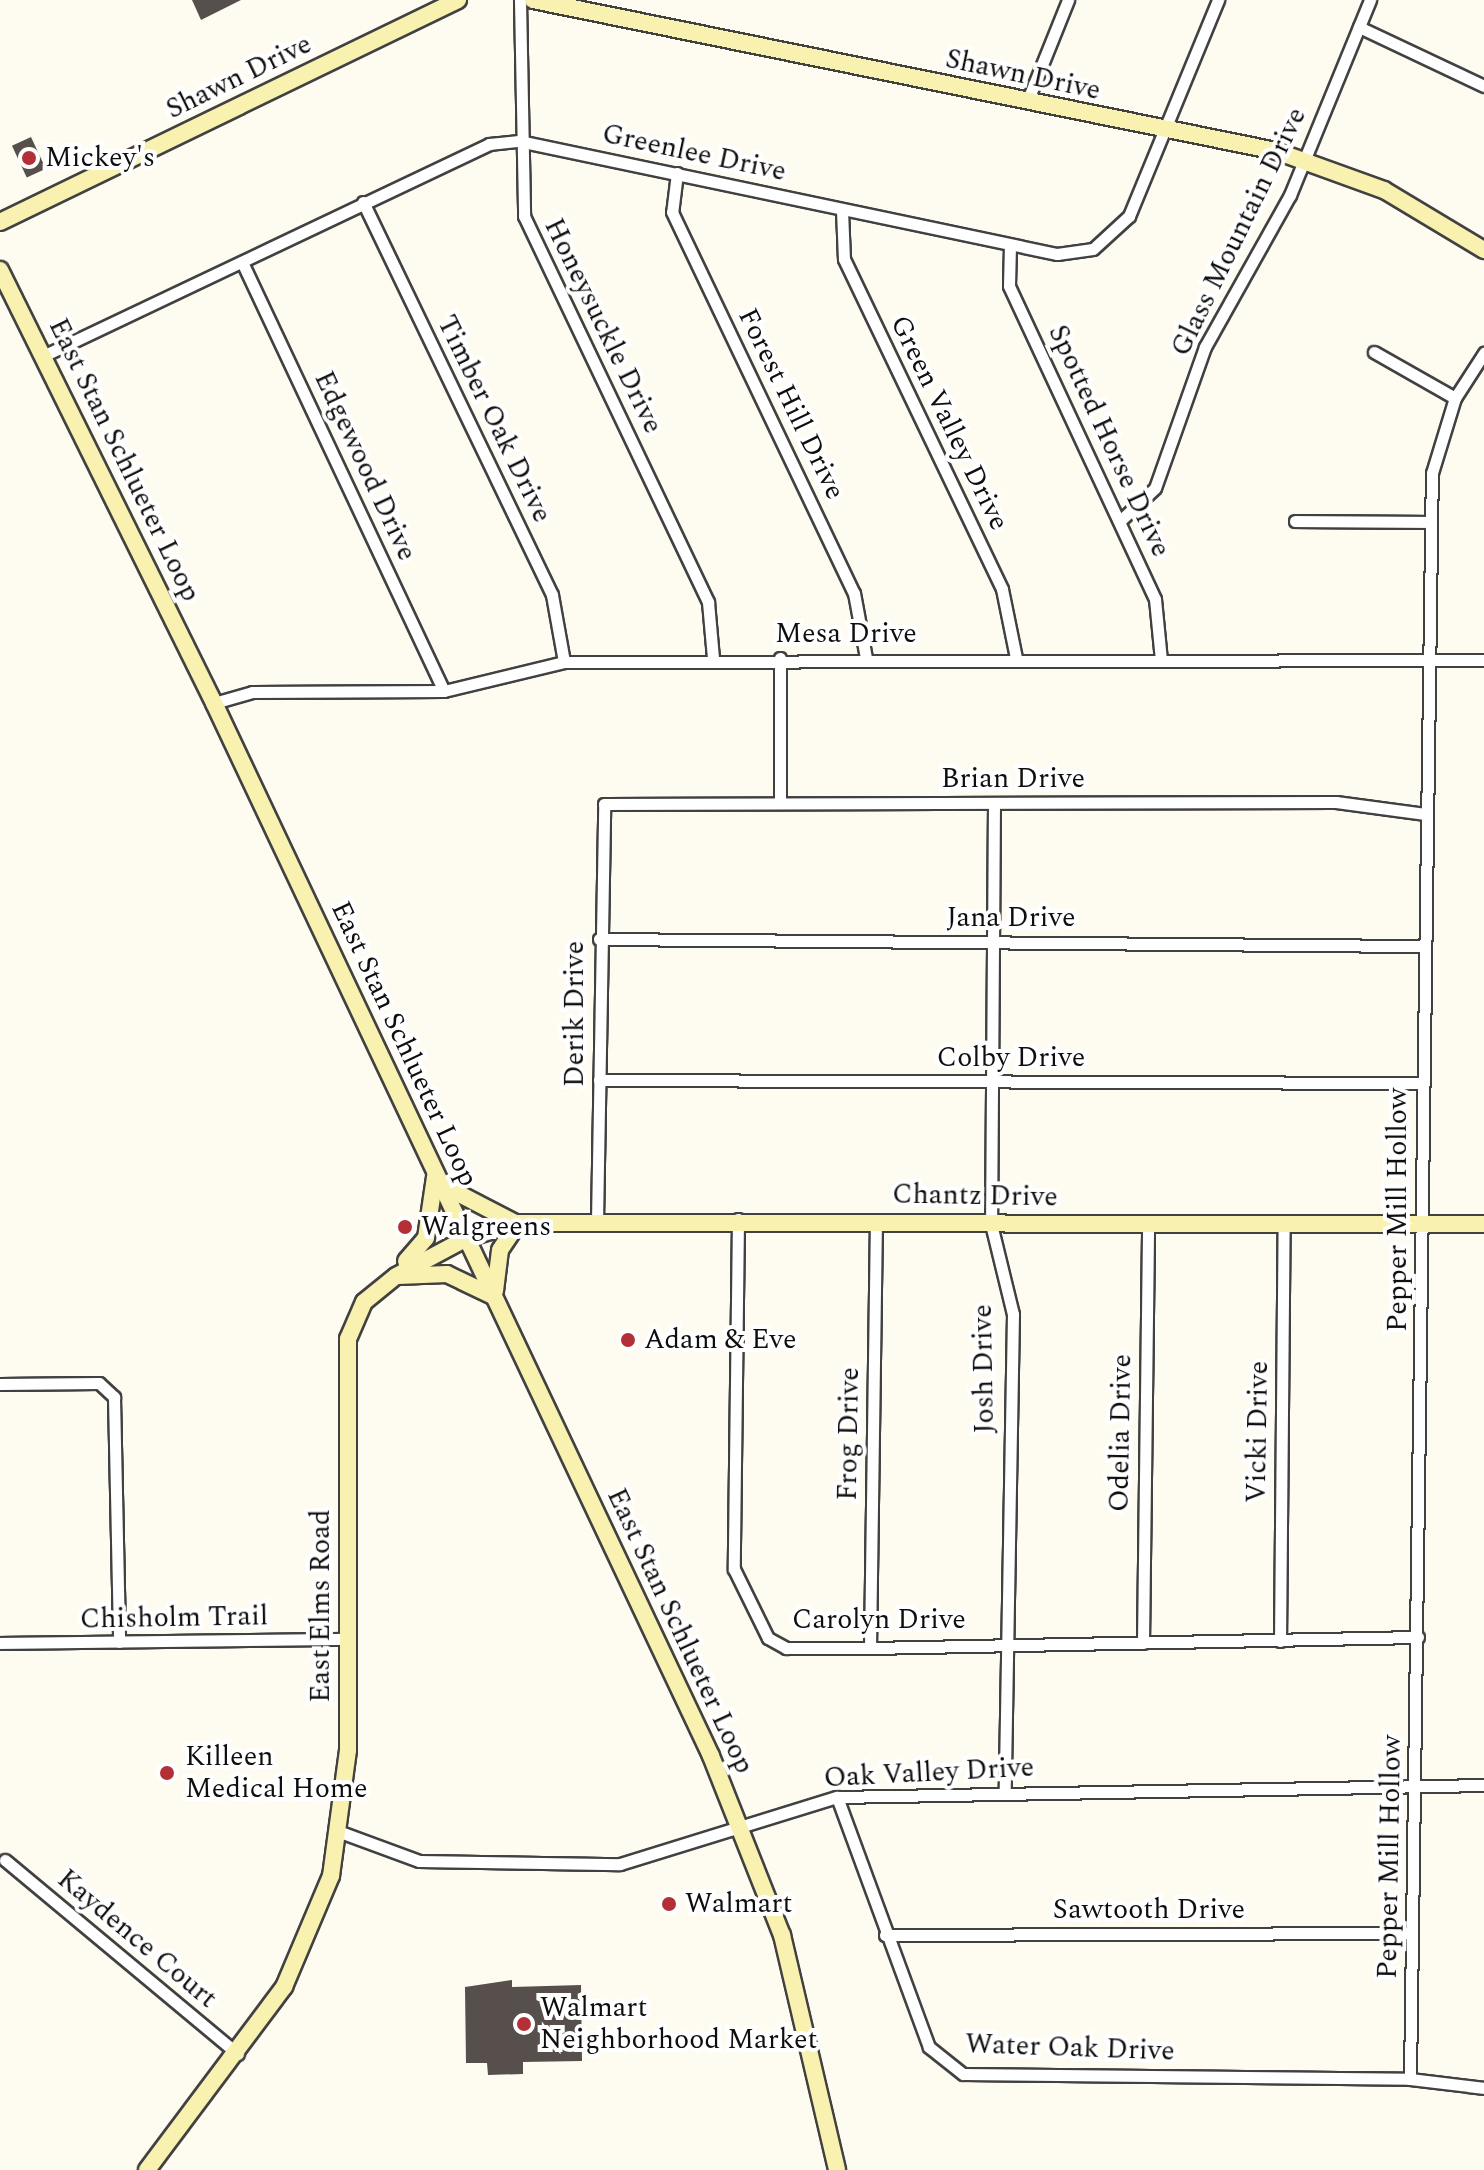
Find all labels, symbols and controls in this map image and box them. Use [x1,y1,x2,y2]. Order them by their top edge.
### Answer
street label: Shawn Drive [161,27,317,127]
street label: Shawn Drive [942,42,1104,108]
street label: Glass Mountain Drive [1164,102,1314,362]
street label: Greenlee Drive [599,117,789,189]
place label: Mickey's [45,141,155,175]
marker: Mickey's [20,149,38,167]
street label: Honeysuckle Drive [536,213,670,439]
street label: Forest Hill Drive [730,303,852,505]
street label: Timber Oak Drive [429,310,559,528]
street label: Green Valley Drive [882,310,1016,536]
street label: East Stan Schlueter Loop [41,313,207,607]
street label: Spotted Horse Drive [1040,320,1178,562]
street label: Edgewood Drive [306,366,424,566]
street label: Mesa Drive [775,617,917,651]
street label: Brian Drive [941,762,1085,796]
street label: East Stan Schlueter Loop [323,896,485,1192]
street label: Jana Drive [946,901,1076,935]
street label: Derik Drive [558,941,592,1087]
street label: Colby Drive [937,1041,1085,1075]
street label: Pepper Mill Hollow [1381,1088,1415,1332]
street label: Chantz Drive [892,1178,1058,1214]
place label: Walgreens [421,1210,551,1244]
marker: Walgreens [396,1218,414,1236]
street label: Josh Drive [966,1304,1002,1434]
place label: Adam & Eve [644,1323,797,1357]
marker: Adam & Eve [619,1331,637,1349]
street label: Odelia Drive [1103,1354,1139,1512]
street label: Vicki Drive [1240,1361,1276,1503]
street label: Frog Drive [831,1367,867,1501]
street label: East Stan Schlueter Loop [599,1483,761,1779]
street label: East Elms Road [304,1509,338,1703]
street label: Chisholm Trail [80,1600,268,1636]
street label: Carolyn Drive [792,1603,966,1637]
street label: Pepper Mill Hollow [1371,1735,1409,1979]
place label: Killeen Medical Home [185,1740,367,1806]
street label: Oak Valley Drive [823,1751,1035,1795]
marker: Killeen Medical Home [156,1762,178,1784]
street label: Kaydence Court [50,1862,224,2016]
place label: Walmart [685,1887,792,1921]
street label: Sawtooth Drive [1053,1893,1245,1927]
marker: Walmart [660,1895,678,1913]
place label: Walmart Neighborhood Market [540,1991,817,2057]
marker: Walmart Neighborhood Market [515,2015,533,2033]
street label: Water Oak Drive [965,2028,1175,2068]

